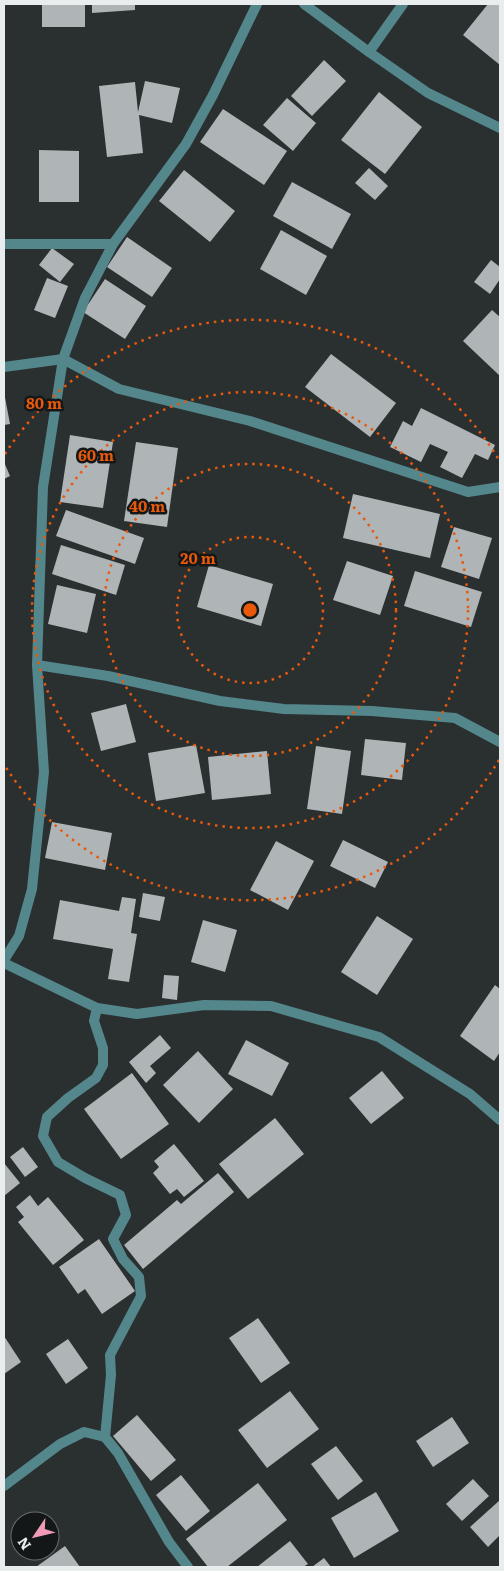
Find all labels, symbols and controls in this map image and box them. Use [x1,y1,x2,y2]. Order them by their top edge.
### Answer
text: 80 m [26,391,62,414]
text: 60 m [78,443,114,466]
text: 40 m [129,494,165,517]
text: 20 m [180,546,216,569]
centre of rings [241,601,259,619]
north arrow [10,1511,60,1561]
text: N [12,1533,35,1555]

